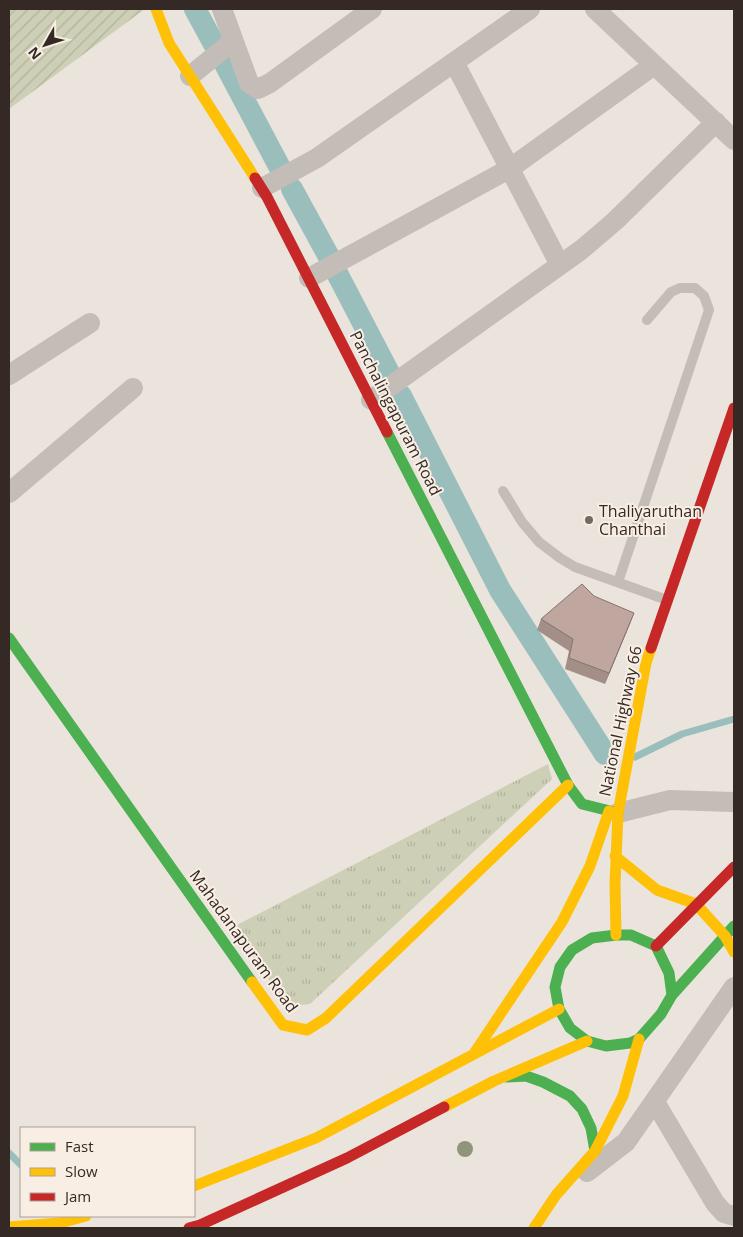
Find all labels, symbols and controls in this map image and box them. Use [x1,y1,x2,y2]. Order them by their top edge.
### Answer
north arrow [20,20,70,70]
text: N [24,43,45,64]
street label: Panchalingapuram Road [345,327,447,499]
place label: Thaliyaruthan Chanthai [599,500,702,540]
marker: Thaliyaruthan Chanthai [583,514,595,526]
street label: National Highway 66 [593,644,647,798]
street label: Mahadanapuram Road [185,865,303,1017]
legend [20,1127,195,1217]
text: Fast [65,1136,94,1156]
text: Slow [65,1161,98,1181]
text: Jam [63,1186,91,1206]

